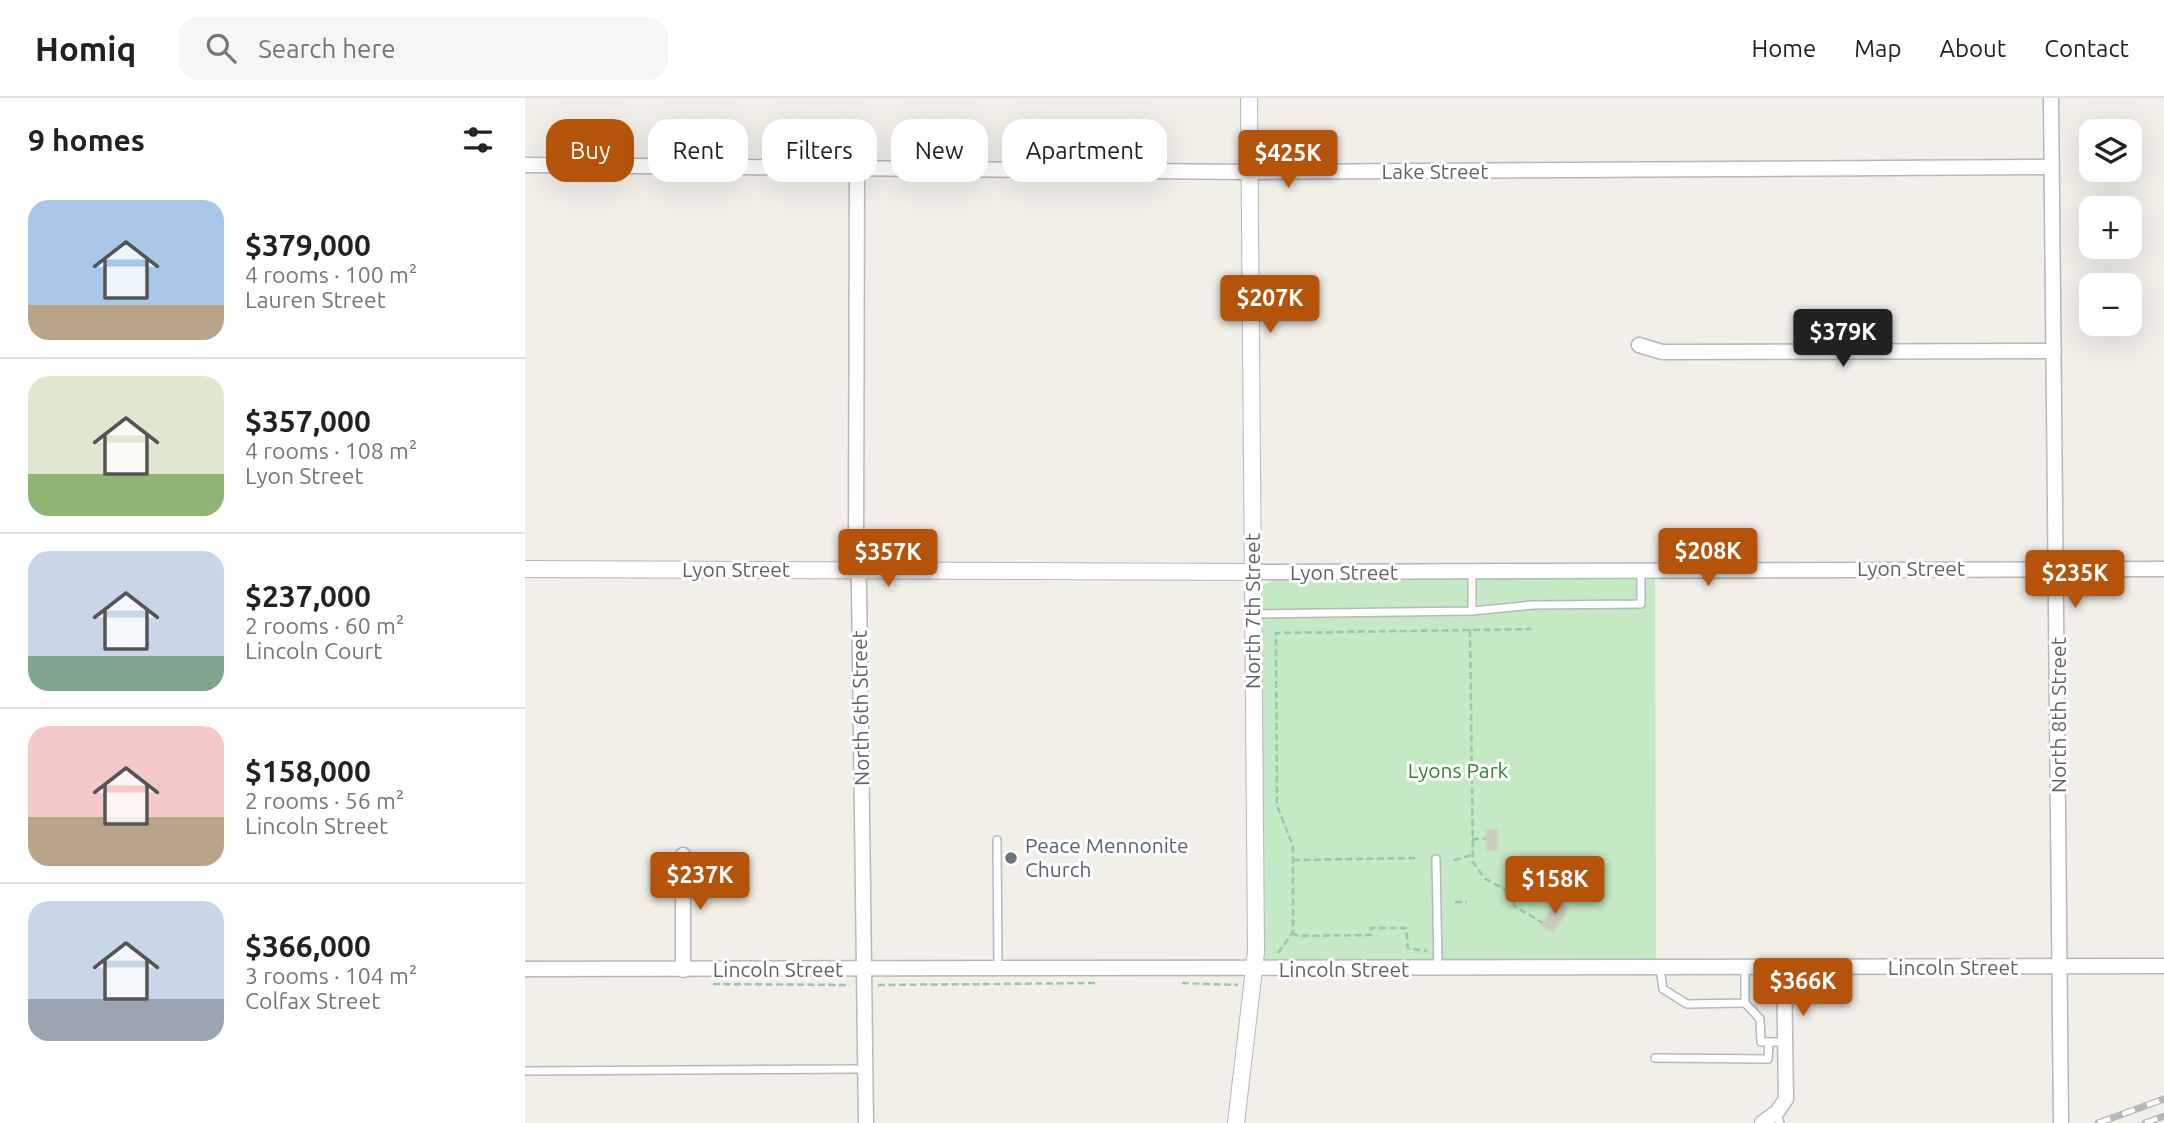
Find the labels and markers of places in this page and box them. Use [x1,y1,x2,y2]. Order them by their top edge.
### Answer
pin: $425K [1239,130,1337,190]
pin: $207K [1221,275,1319,335]
pin: $379K [1794,310,1892,369]
pin: $208K [1659,528,1757,588]
pin: $357K [839,530,937,589]
pin: $235K [2026,550,2124,610]
place label: Peace Mennonite Church [1025,833,1189,881]
marker: Peace Mennonite Church [1003,850,1019,866]
pin: $237K [651,852,749,912]
pin: $158K [1506,856,1604,916]
pin: $366K [1754,958,1852,1018]

